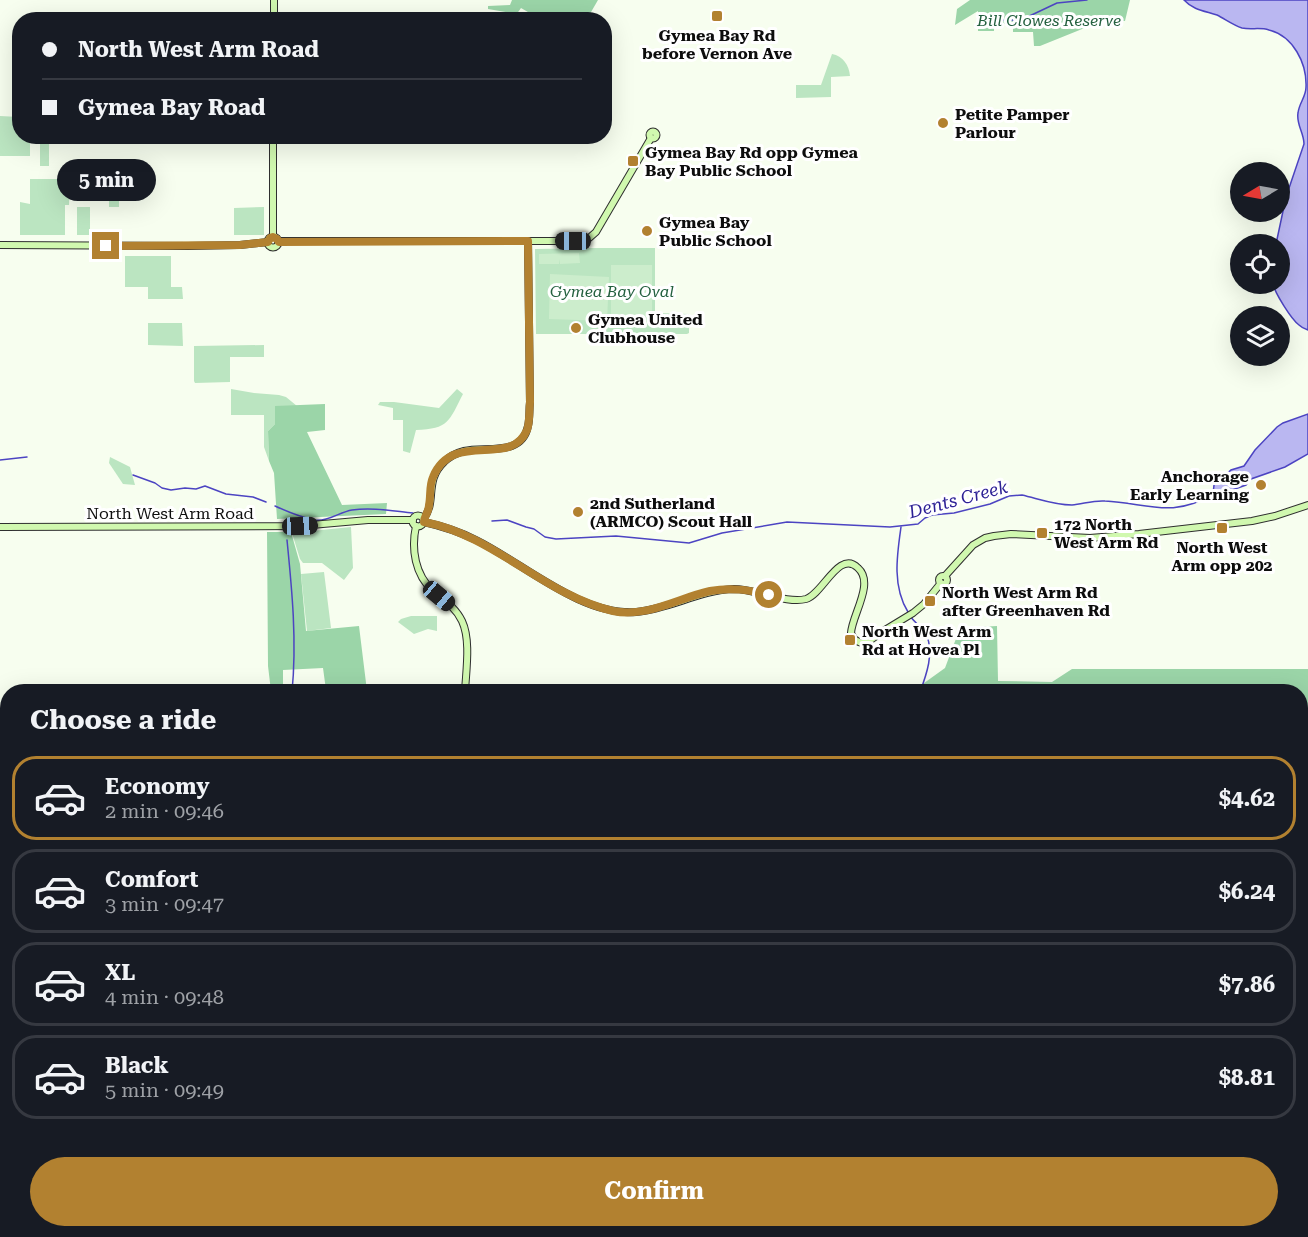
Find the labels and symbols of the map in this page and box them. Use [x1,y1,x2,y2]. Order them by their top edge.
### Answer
marker: Gymea Bay Rd before Vernon Ave [710,9,724,23]
park label: Bill Clowes Reserve [976,11,1121,30]
place label: Gymea Bay Rd before Vernon Ave [642,26,792,63]
place label: Petite Pamper Parlour [955,105,1070,142]
marker: Petite Pamper Parlour [936,116,950,130]
place label: Gymea Bay Rd opp Gymea Bay Public School [645,143,859,180]
marker: Gymea Bay Rd opp Gymea Bay Public School [626,154,640,168]
callout: 5 min [57,159,156,201]
north arrow [1230,162,1290,222]
place label: Gymea Bay Public School [659,213,772,250]
marker: Gymea Bay Public School [640,224,654,238]
route end [92,232,119,259]
car [555,232,591,250]
park label: Gymea Bay Oval [550,282,674,301]
place label: Gymea United Clubhouse [588,310,703,347]
marker: Gymea United Clubhouse [569,321,583,335]
place label: Anchorage Early Learning [1130,467,1249,504]
water label: Dents Creek [905,476,1010,523]
marker: Anchorage Early Learning [1254,478,1268,492]
place label: 2nd Sutherland (ARMCO) Scout Hall [590,494,753,531]
street label: North West Arm Road [86,504,254,523]
marker: 2nd Sutherland (ARMCO) Scout Hall [571,505,585,519]
place label: 172 North West Arm Rd [1054,515,1159,552]
car [282,516,318,536]
marker: North West Arm opp 202 [1215,521,1229,535]
marker: 172 North West Arm Rd [1035,526,1049,540]
place label: North West Arm opp 202 [1171,538,1273,575]
car [419,578,459,614]
route start [755,581,782,608]
place label: North West Arm Rd after Greenhaven Rd [942,583,1110,620]
marker: North West Arm Rd after Greenhaven Rd [923,594,937,608]
place label: North West Arm Rd at Hovea Pl [862,622,992,659]
marker: North West Arm Rd at Hovea Pl [843,633,857,647]

